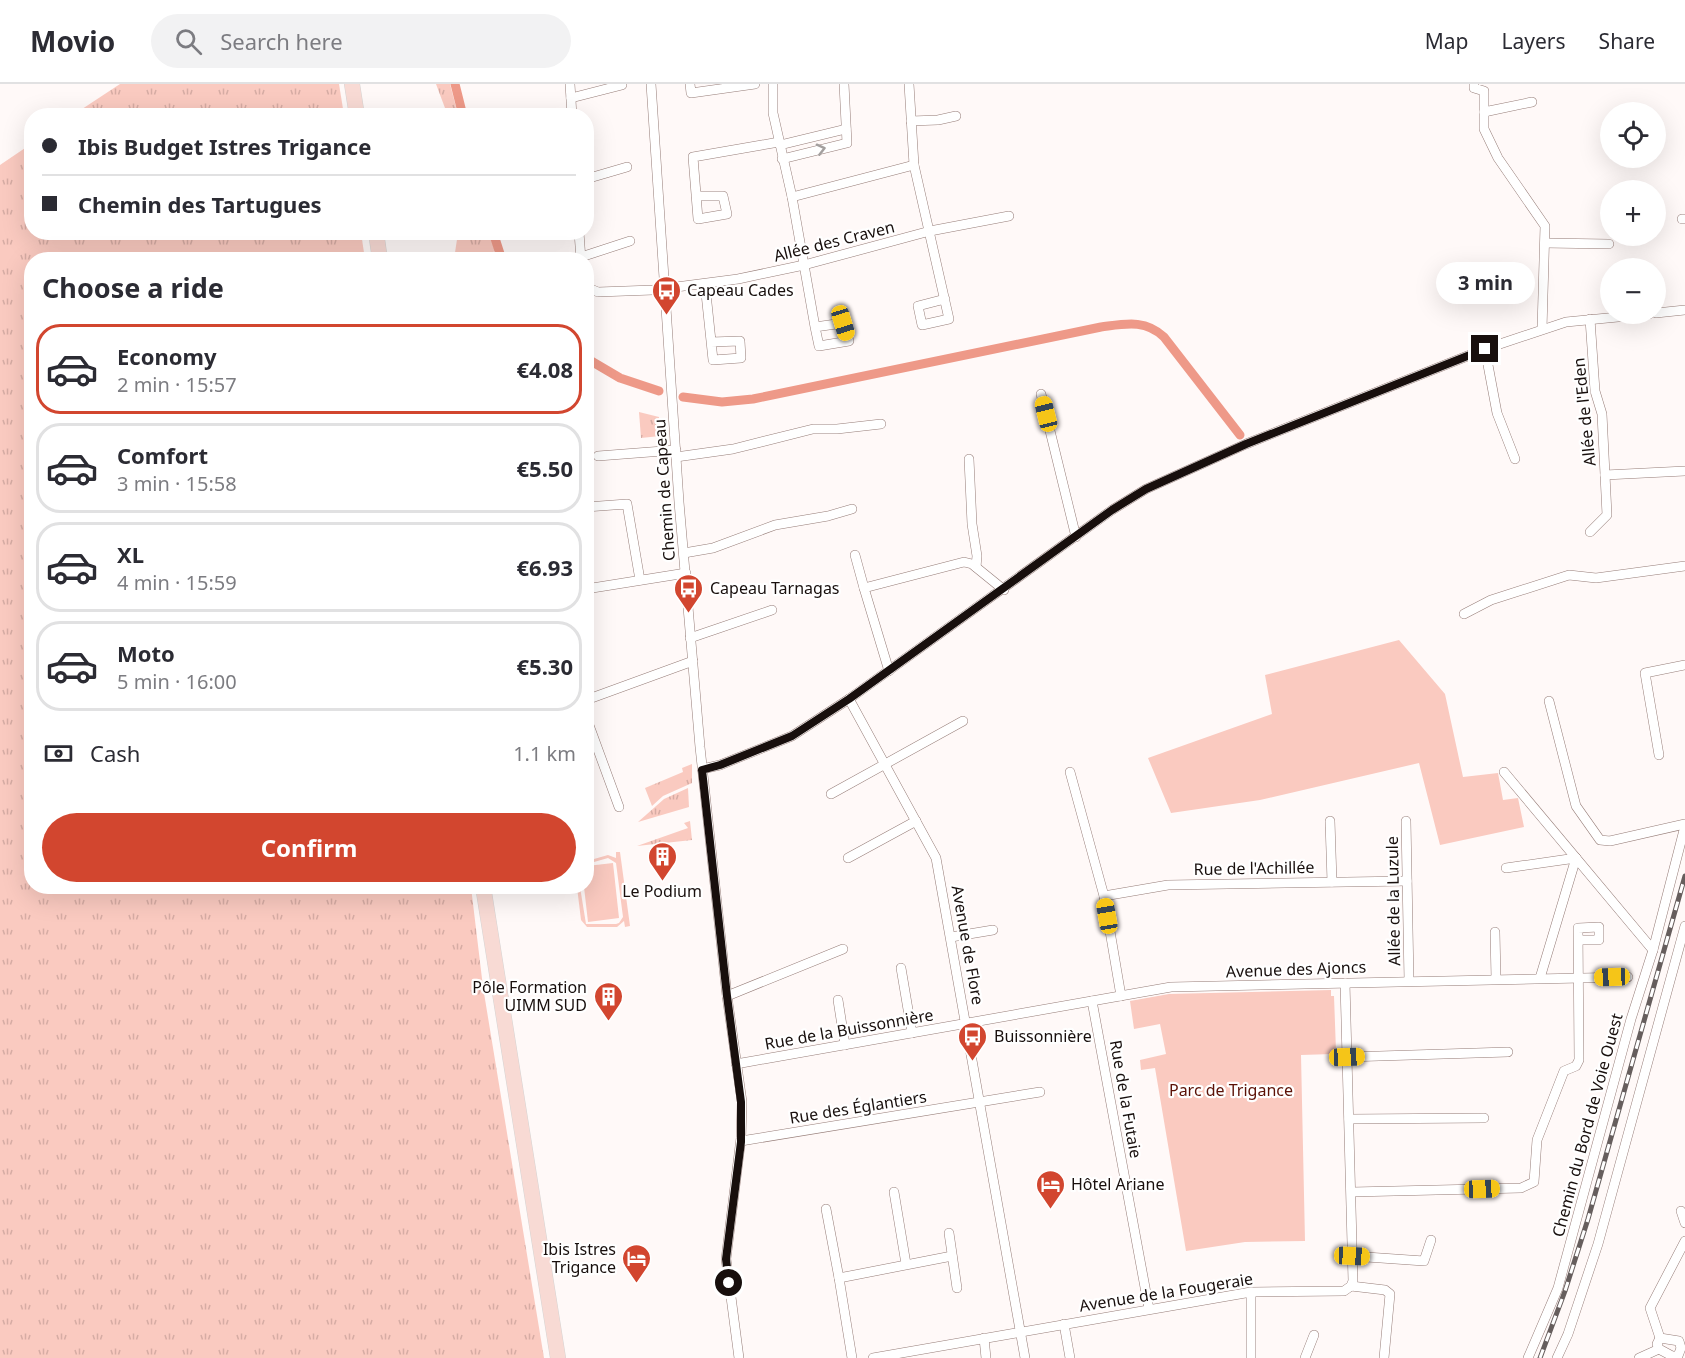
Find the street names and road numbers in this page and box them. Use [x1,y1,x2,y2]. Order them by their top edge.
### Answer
street label: Allée des Craven [771,215,897,267]
street label: Allée de l'Eden [1567,357,1601,467]
street label: Chemin de Capeau [648,418,680,562]
street label: Allée de la Luzule [1381,836,1405,966]
street label: Rue de l'Achillée [1193,856,1315,880]
street label: Avenue de Flore [947,884,989,1006]
street label: Avenue des Ajoncs [1226,956,1366,982]
street label: Rue de la Buissonnière [763,1003,935,1055]
street label: Chemin du Bord de Voie Ouest [1547,1011,1628,1239]
street label: Rue de la Futaie [1105,1038,1147,1160]
street label: Rue des Églantiers [788,1085,928,1129]
street label: Avenue de la Fougeraie [1077,1267,1255,1317]

